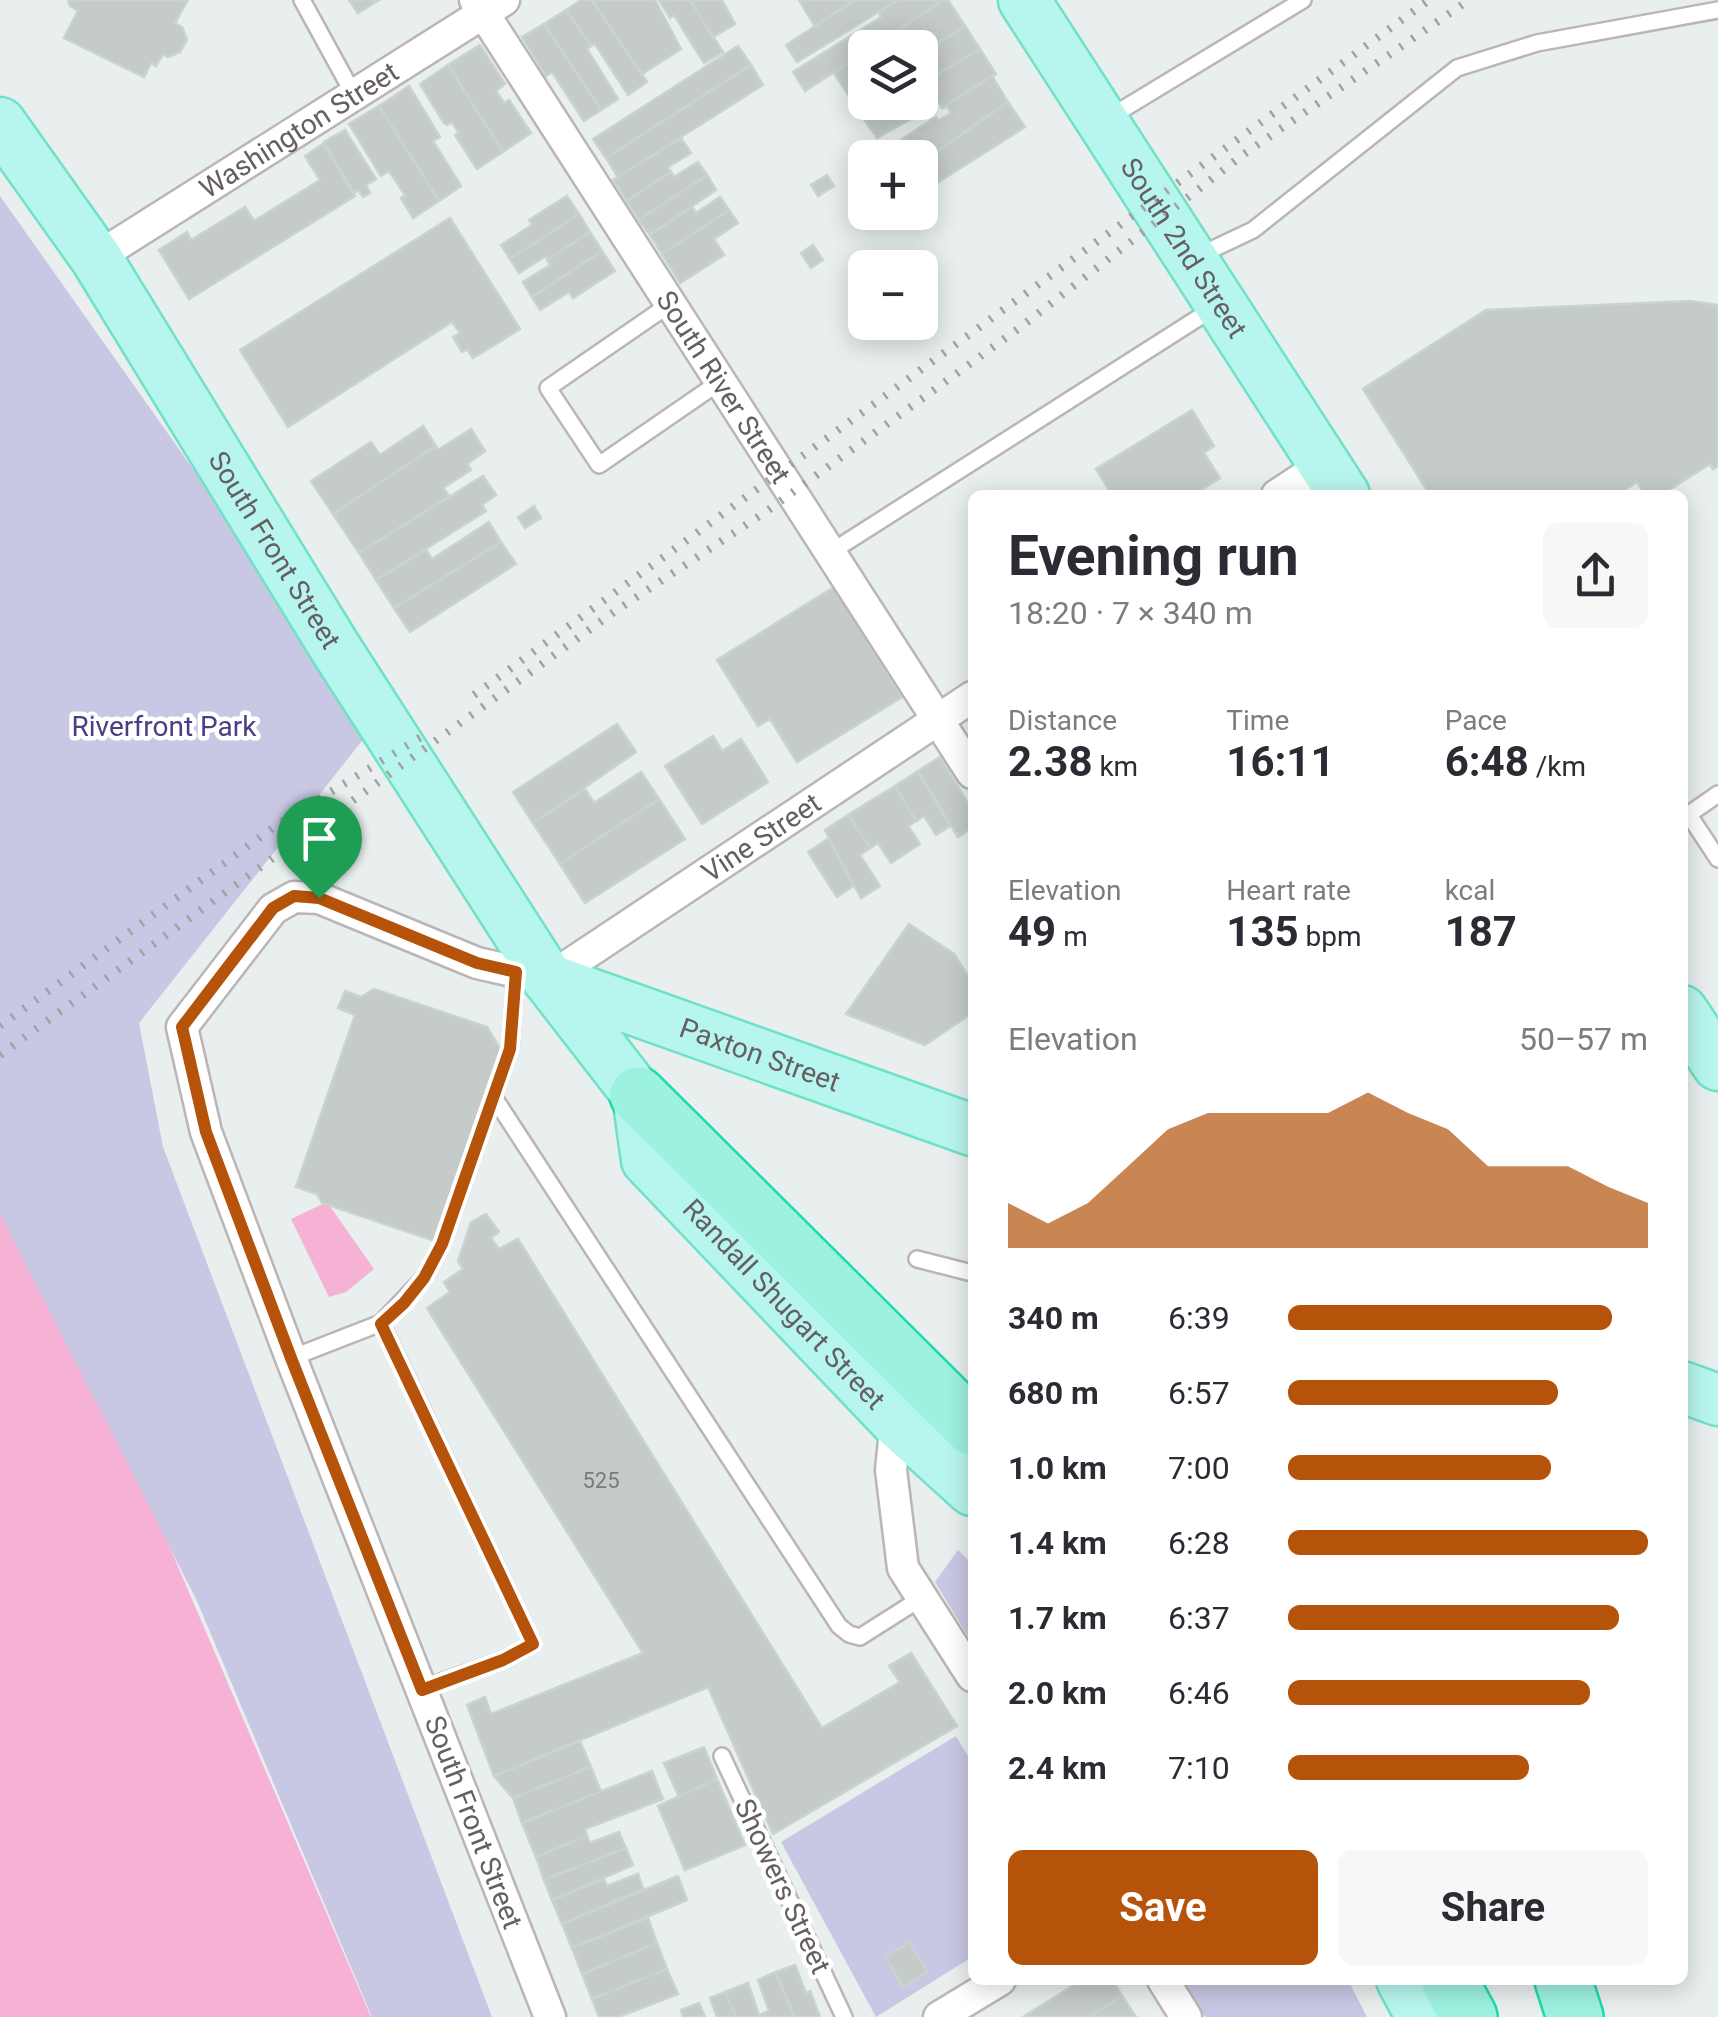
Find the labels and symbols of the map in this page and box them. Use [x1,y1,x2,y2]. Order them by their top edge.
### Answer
street label: Washington Street [194,55,405,205]
street label: South 2nd Street [1114,152,1254,344]
street label: South River Street [649,285,797,490]
street label: South Front Street [202,445,348,655]
park label: Riverfront Park [72,710,257,743]
street label: Vine Street [696,786,827,889]
pin [277,796,362,899]
street label: Paxton Street [675,1011,844,1099]
street label: Randall Shugart Street [676,1192,892,1416]
house number: 525 [582,1468,620,1493]
street label: South Front Street [418,1711,529,1933]
street label: Showers Street [728,1794,837,1979]

